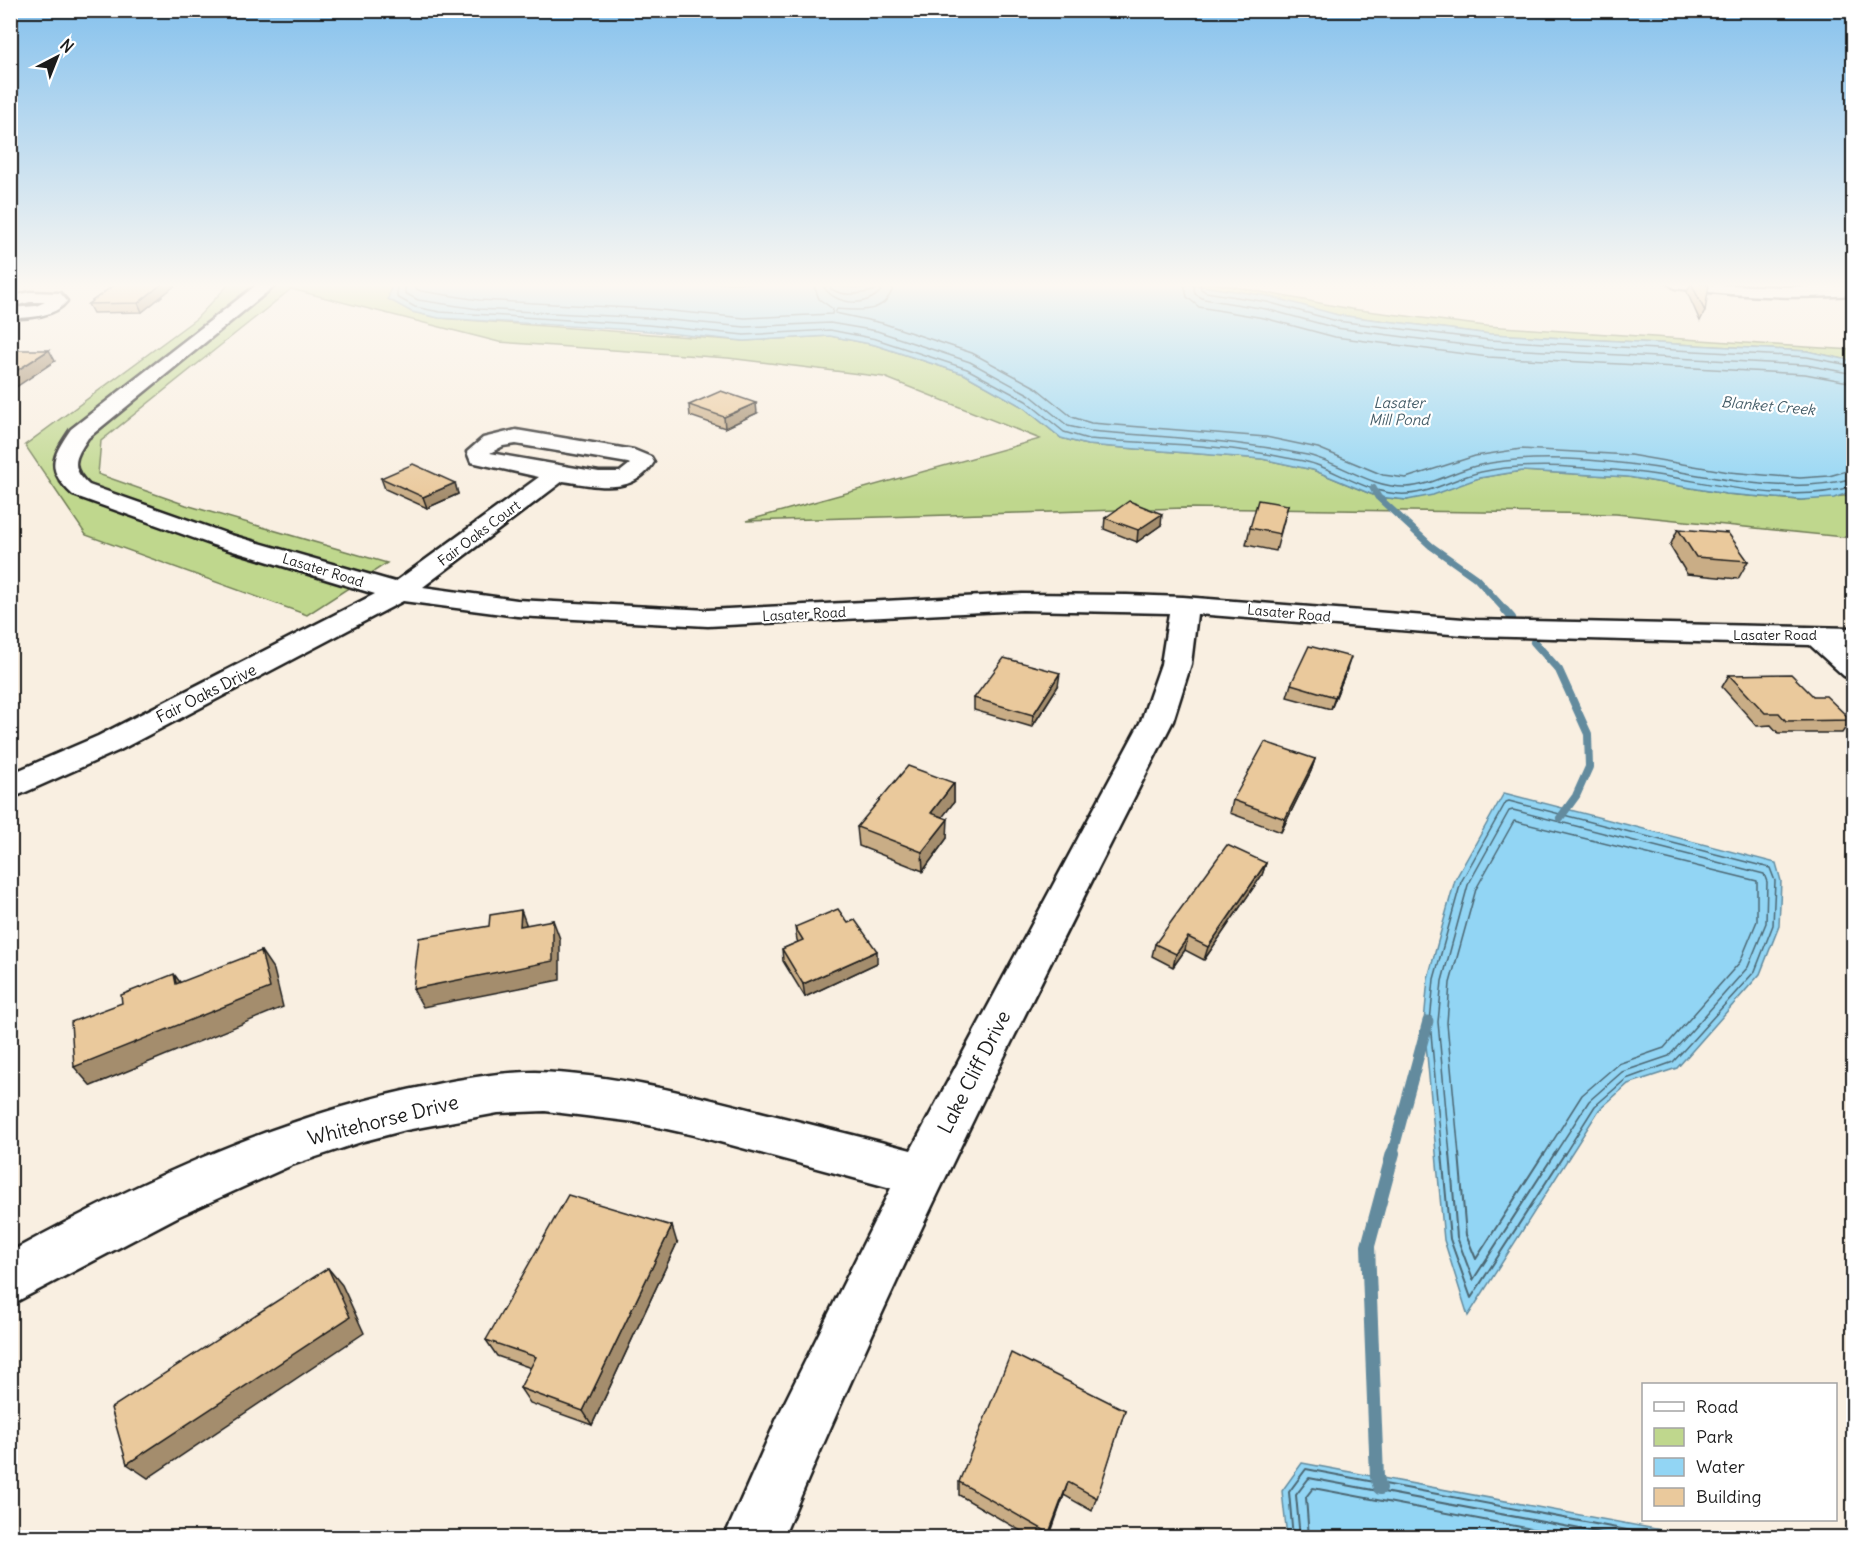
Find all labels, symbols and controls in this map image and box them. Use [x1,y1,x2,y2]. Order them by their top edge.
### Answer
north arrow [27,27,87,87]
text: N [56,35,78,57]
water label: Blanket Creek [1720,392,1817,419]
water label: Lasater Mill Pond [1369,393,1431,429]
street label: Fair Oaks Court [434,496,524,570]
street label: Lasater Road [280,549,366,591]
street label: Lasater Road [1246,600,1332,626]
street label: Lasater Road [762,603,846,625]
street label: Lasater Road [1733,626,1817,644]
street label: Fair Oaks Drive [152,659,260,727]
street label: Lake Cliff Drive [932,1006,1015,1138]
street label: Whitehorse Drive [305,1089,461,1150]
legend [1642,1383,1837,1521]
text: Road [1696,1395,1739,1418]
text: Park [1696,1425,1733,1448]
text: Water [1696,1455,1746,1478]
text: Building [1696,1485,1761,1508]

